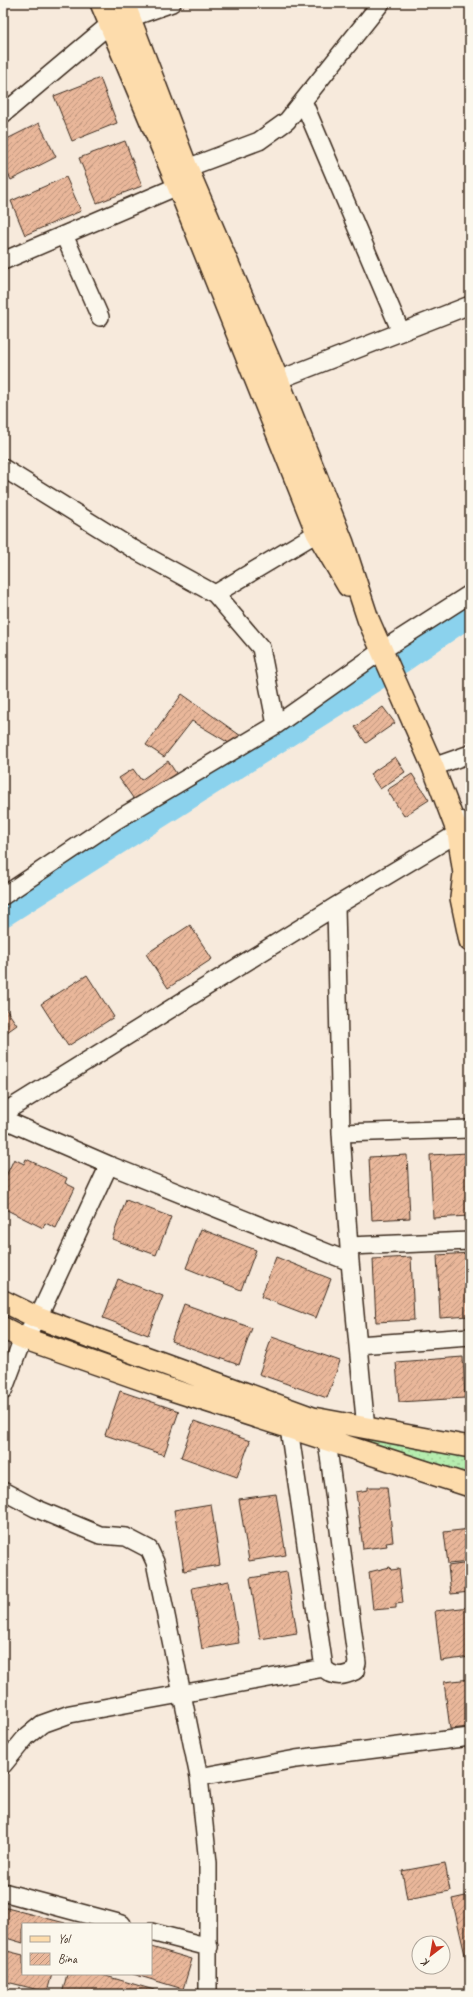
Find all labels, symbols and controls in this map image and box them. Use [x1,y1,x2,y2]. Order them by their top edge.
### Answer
legend [22,1923,152,1975]
text: Yol [58,1931,72,1947]
north arrow [411,1935,451,1975]
text: Bina [58,1951,78,1967]
text: K [418,1955,432,1971]

